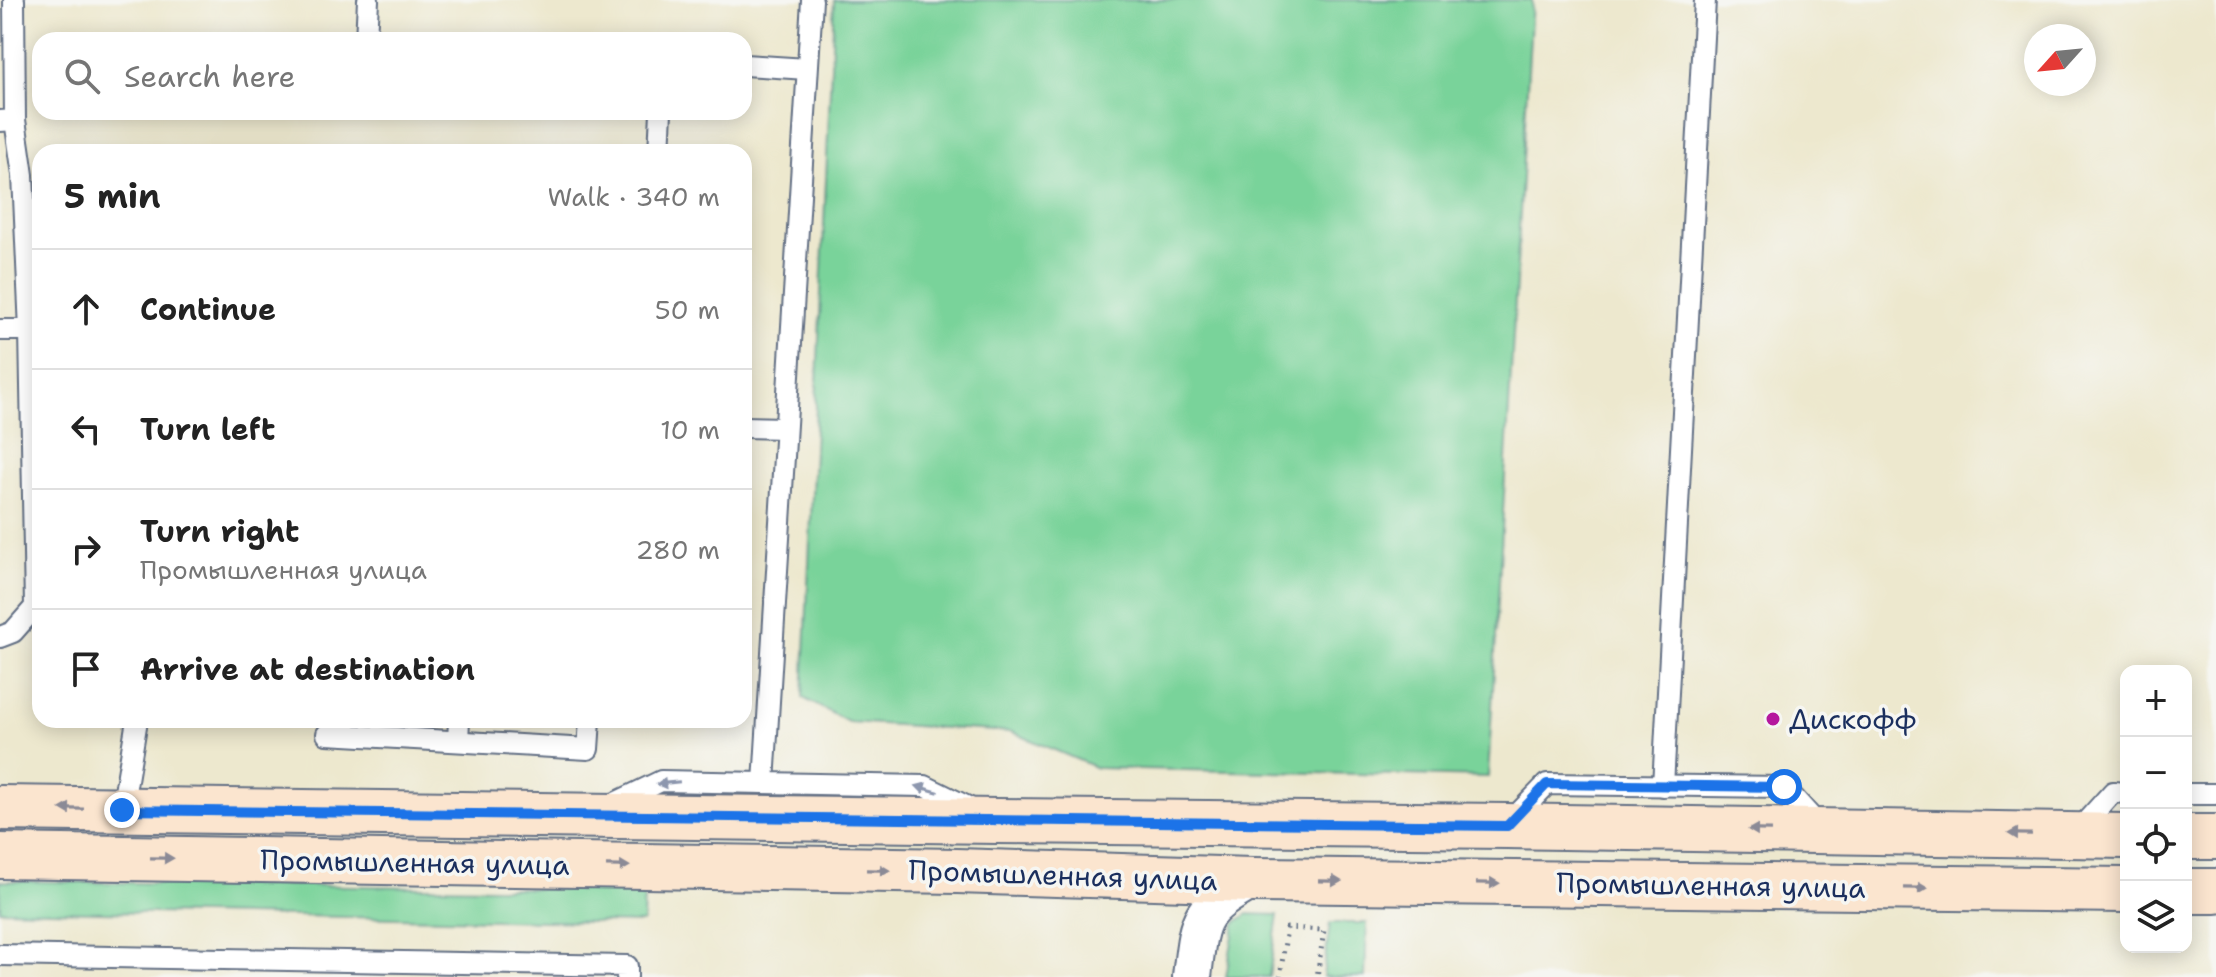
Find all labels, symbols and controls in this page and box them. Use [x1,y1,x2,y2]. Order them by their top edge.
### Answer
north arrow [2024,24,2096,96]
search box [32,32,752,120]
icon: search [60,54,104,98]
text: Search here [124,56,295,97]
text: 5 min [64,173,161,219]
text: Walk · 340 m [547,179,720,214]
icon: ahead [64,287,108,331]
text: Continue [140,289,276,330]
text: 50 m [655,292,720,327]
icon: left [64,407,108,451]
text: Turn left [140,409,275,450]
text: 10 m [660,412,720,447]
text: Turn right [140,511,299,552]
icon: right [64,527,108,571]
text: 280 m [635,532,720,567]
text: Промышленная улица [140,552,427,587]
icon: arrive [64,647,108,691]
text: Arrive at destination [140,649,475,690]
map controls [2120,665,2192,953]
button: + [2120,665,2192,737]
place label: Дискофф [1789,700,1916,738]
marker: Дискофф [1764,710,1782,728]
button: − [2120,737,2192,809]
route start [1766,769,1802,805]
one-way arrow [655,777,680,790]
one-way arrow [914,783,939,795]
route end [104,792,140,828]
one-way arrow [59,803,84,816]
button: locate [2120,809,2192,881]
one-way arrow [1747,824,1772,836]
one-way arrow [2007,828,2032,840]
street label: Промышленная улица [260,840,570,884]
street label: Промышленная улица [908,851,1218,899]
one-way arrow [150,852,175,865]
one-way arrow [606,859,631,872]
one-way arrow [866,863,891,876]
street label: Промышленная улица [1556,863,1866,907]
one-way arrow [1318,875,1343,887]
one-way arrow [1476,877,1501,889]
one-way arrow [1904,881,1929,894]
button: layers [2120,881,2192,953]

